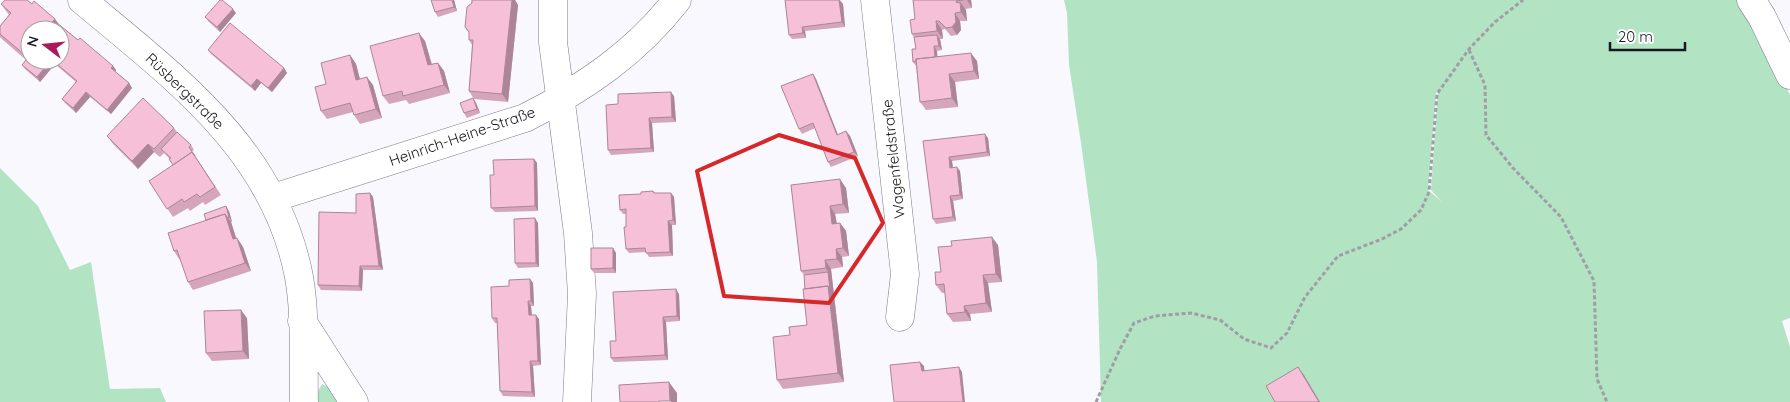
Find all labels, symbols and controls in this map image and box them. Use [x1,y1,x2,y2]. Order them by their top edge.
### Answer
north arrow [20,20,70,70]
scale bar [1610,20,1685,52]
text: 20 m [1618,27,1653,46]
text: N [22,34,43,49]
street label: Rüsbergstraße [142,49,228,133]
street label: Wagenfeldstraße [877,98,909,220]
street label: Heinrich-Heine-Straße [386,102,538,170]

